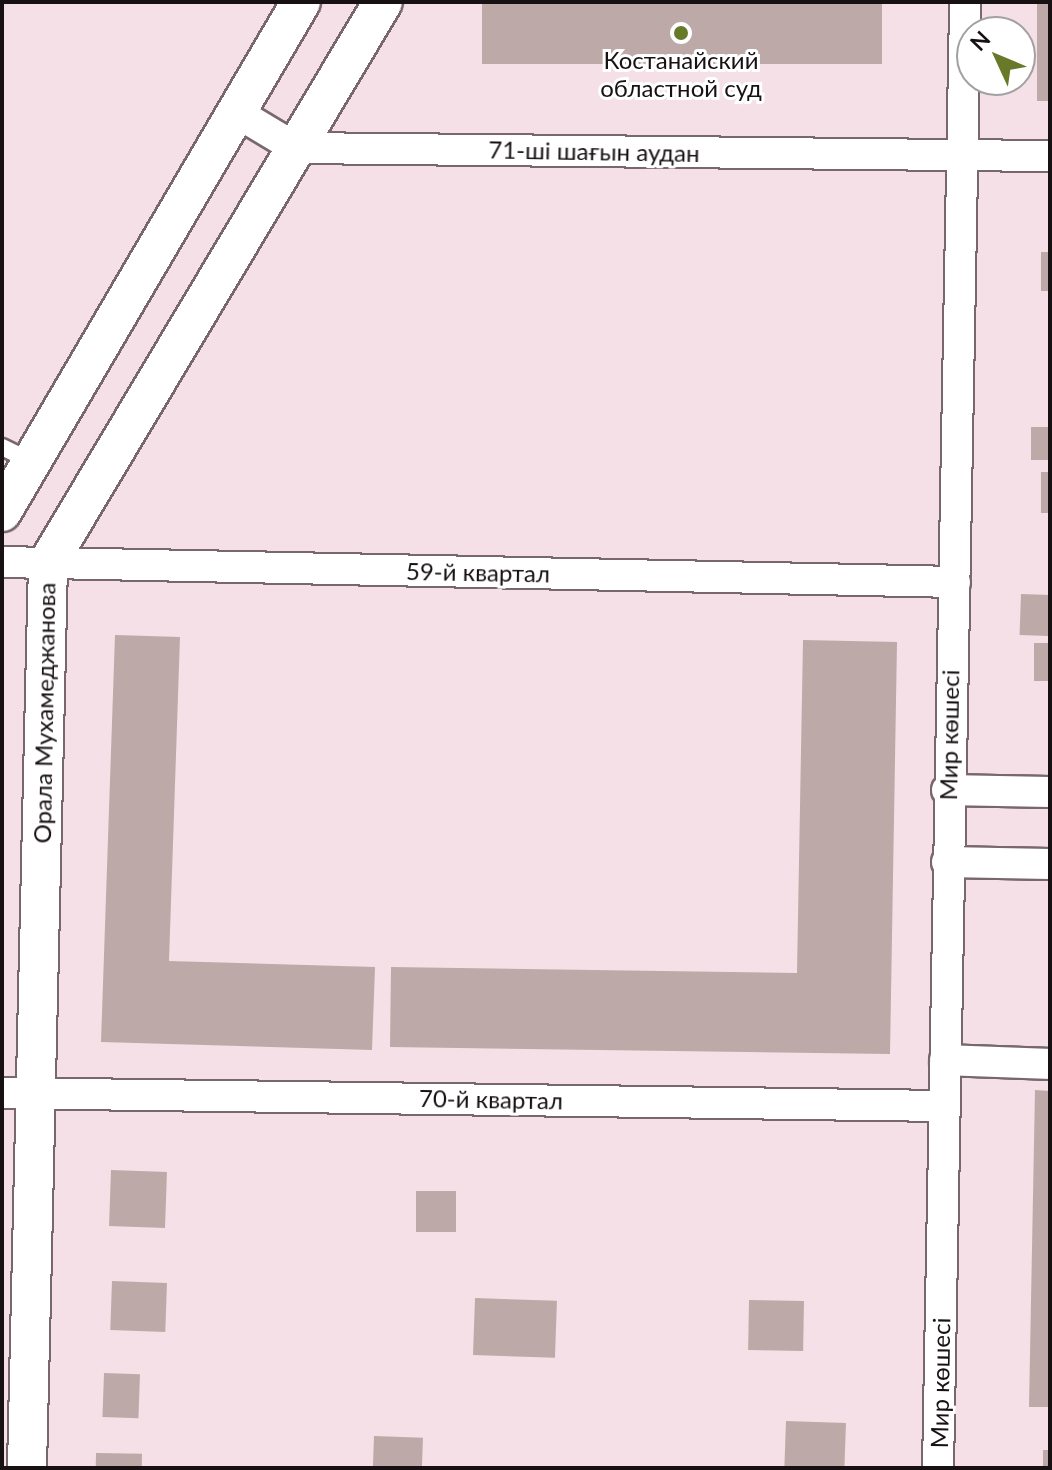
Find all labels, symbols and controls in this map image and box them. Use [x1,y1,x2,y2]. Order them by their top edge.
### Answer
north arrow [956,16,1036,96]
marker: Костанайский областной суд [672,24,690,42]
text: N [964,25,995,56]
place label: Костанайский областной суд [600,46,762,102]
street label: 71-ші шағын аудан [488,135,700,167]
street label: 59-й квартал [406,556,550,588]
street label: Орала Мухамеджанова [27,582,61,844]
street label: Мир көшесі [933,669,965,801]
street label: 70-й квартал [419,1083,563,1115]
street label: Мир көшесі [924,1317,956,1449]

